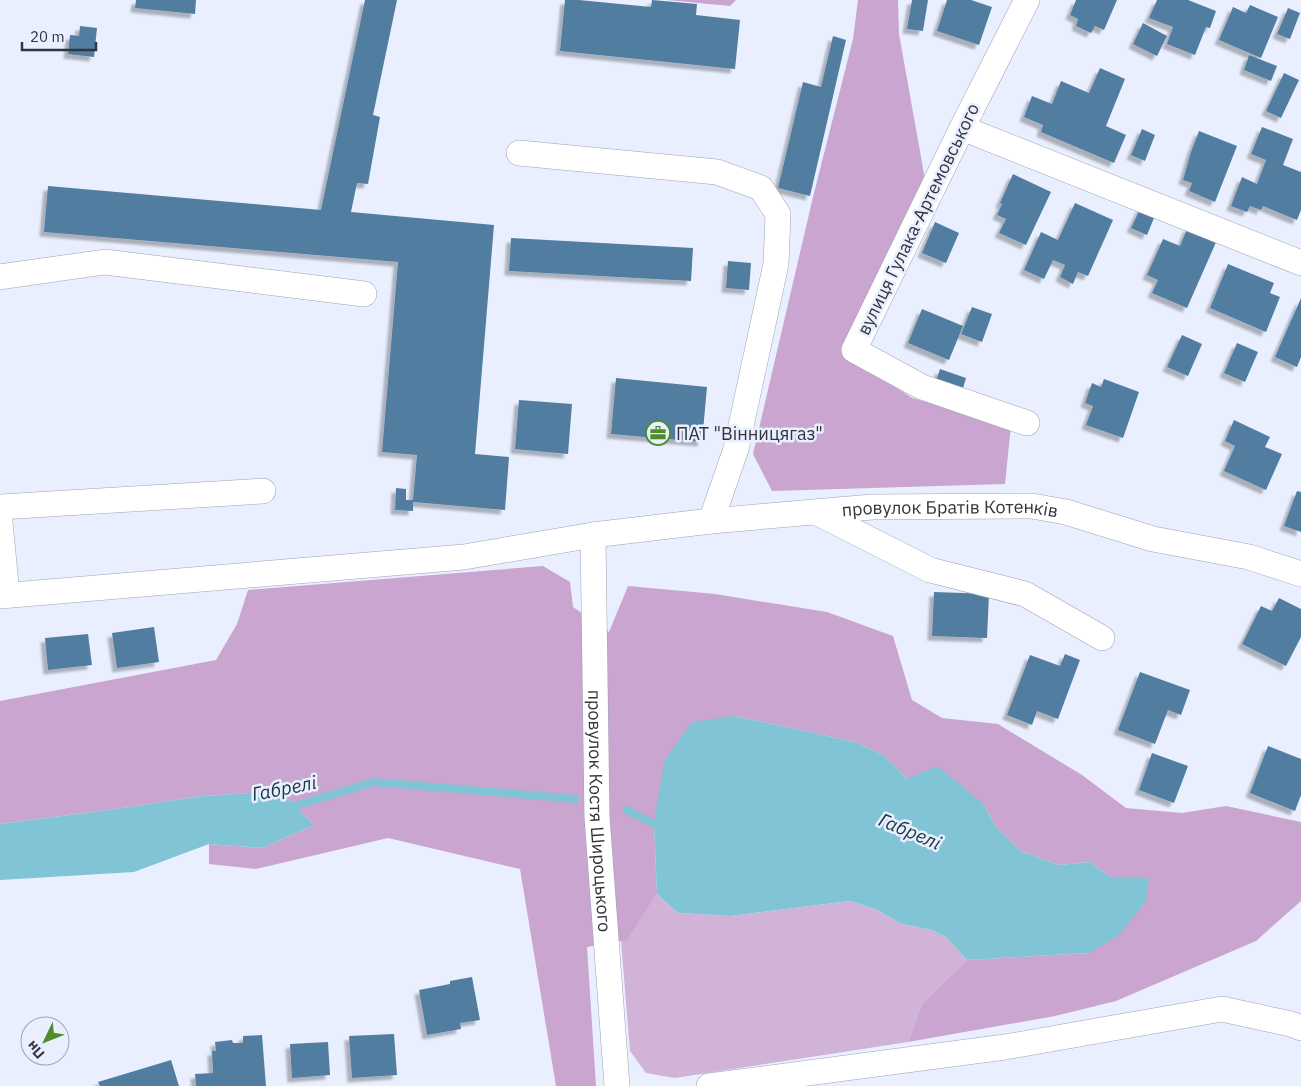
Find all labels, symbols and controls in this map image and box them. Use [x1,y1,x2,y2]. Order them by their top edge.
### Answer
scale bar [22,20,96,52]
text: 20 m [30,27,65,46]
street label: вулиця Гулака-Артемовського [852,99,984,339]
office icon: ПАТ "Вінницягаз" [645,420,671,446]
place label: ПАТ "Вінницягаз" [676,422,823,445]
street label: провулок Братів Котенків [841,494,1060,522]
street label: провулок Костя Широцького [584,689,617,933]
water label: Габрелі [250,770,319,806]
water label: Габрелі [875,807,946,855]
north arrow [20,1016,70,1066]
text: Пн [23,1037,48,1063]

